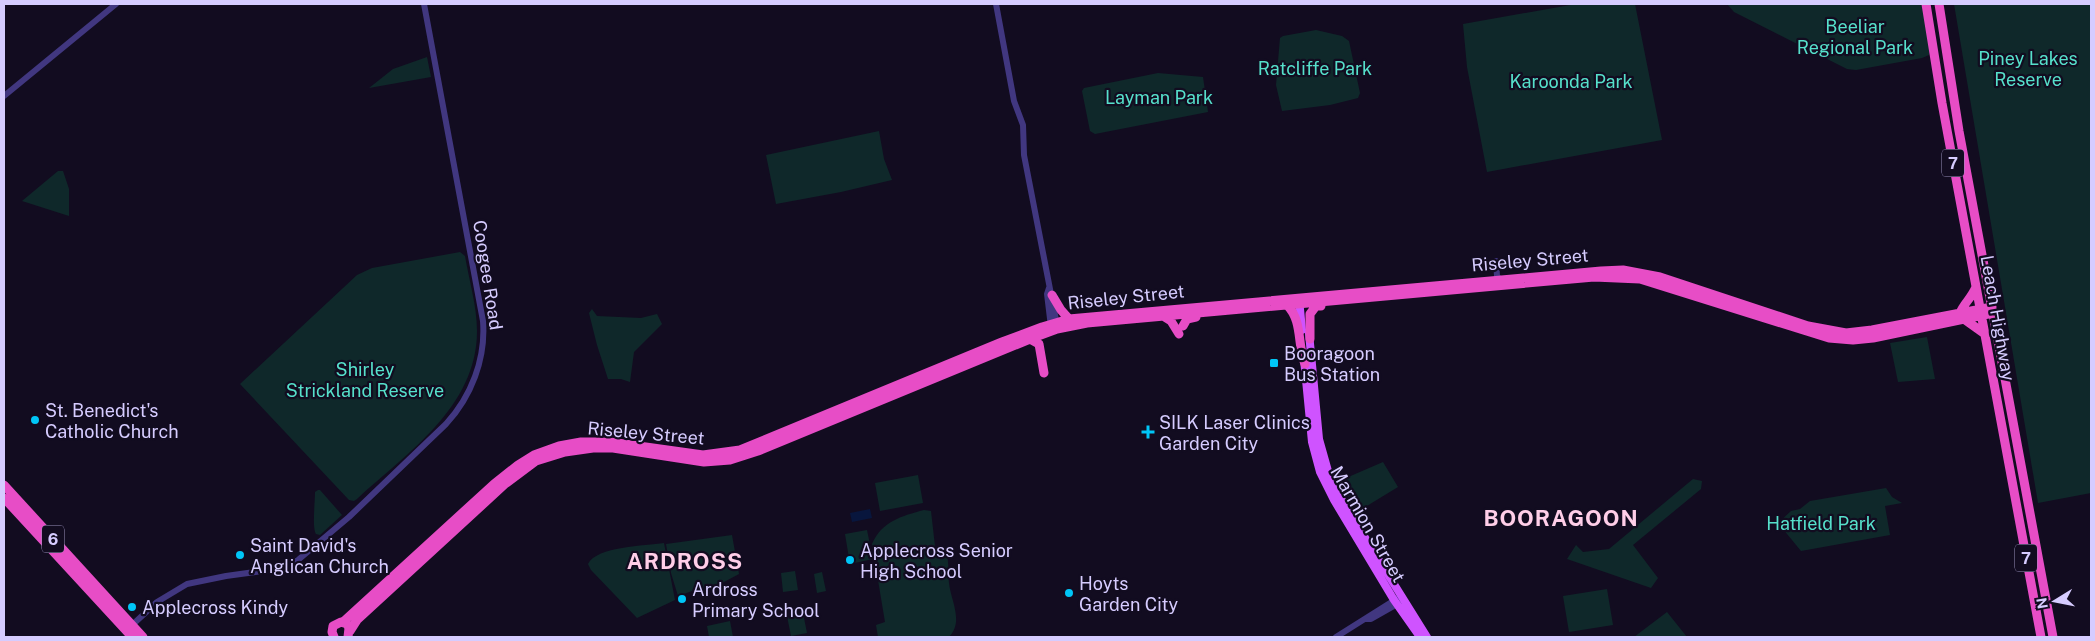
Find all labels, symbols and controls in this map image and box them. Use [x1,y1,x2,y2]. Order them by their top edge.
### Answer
park label: Beeliar Regional Park [1797,16,1913,58]
park label: Piney Lakes Reserve [1978,48,2078,90]
park label: Ratcliffe Park [1258,58,1372,79]
park label: Karoonda Park [1509,71,1633,92]
park label: Layman Park [1105,87,1213,108]
road number: 7 [1942,150,1964,177]
street label: Coogee Road [469,219,507,331]
street label: Riseley Street [1471,244,1589,276]
street label: Leach Highway [1977,254,2019,383]
street label: Riseley Street [1067,280,1185,314]
place label: Booragoon Bus Station [1284,343,1380,385]
marker: Booragoon Bus Station [1268,357,1280,369]
park label: Shirley Strickland Reserve [286,359,444,401]
place label: St. Benedict's Catholic Church [45,400,179,442]
place label: SILK Laser Clinics Garden City [1159,412,1310,454]
marker: St. Benedict's Catholic Church [29,414,41,426]
street label: Riseley Street [587,417,705,449]
marker: SILK Laser Clinics Garden City [1141,425,1155,439]
street label: Marmion Street [1326,462,1410,586]
district label: BOORAGOON [1483,505,1639,531]
park label: Hatfield Park [1766,513,1876,534]
road number: 6 [42,526,64,552]
place label: Saint David's Anglican Church [250,535,389,577]
place label: Applecross Senior High School [860,540,1013,582]
road number: 7 [2015,544,2037,572]
district label: ARDROSS [627,548,743,574]
marker: Saint David's Anglican Church [234,549,246,561]
marker: Applecross Senior High School [844,554,856,566]
place label: Hoyts Garden City [1079,573,1179,615]
north arrow [2030,576,2080,626]
place label: Ardross Primary School [692,579,820,621]
marker: Hoyts Garden City [1063,587,1075,599]
marker: Ardross Primary School [676,593,688,605]
text: N [2033,596,2051,610]
place label: Applecross Kindy [142,597,289,618]
marker: Applecross Kindy [126,601,138,613]

